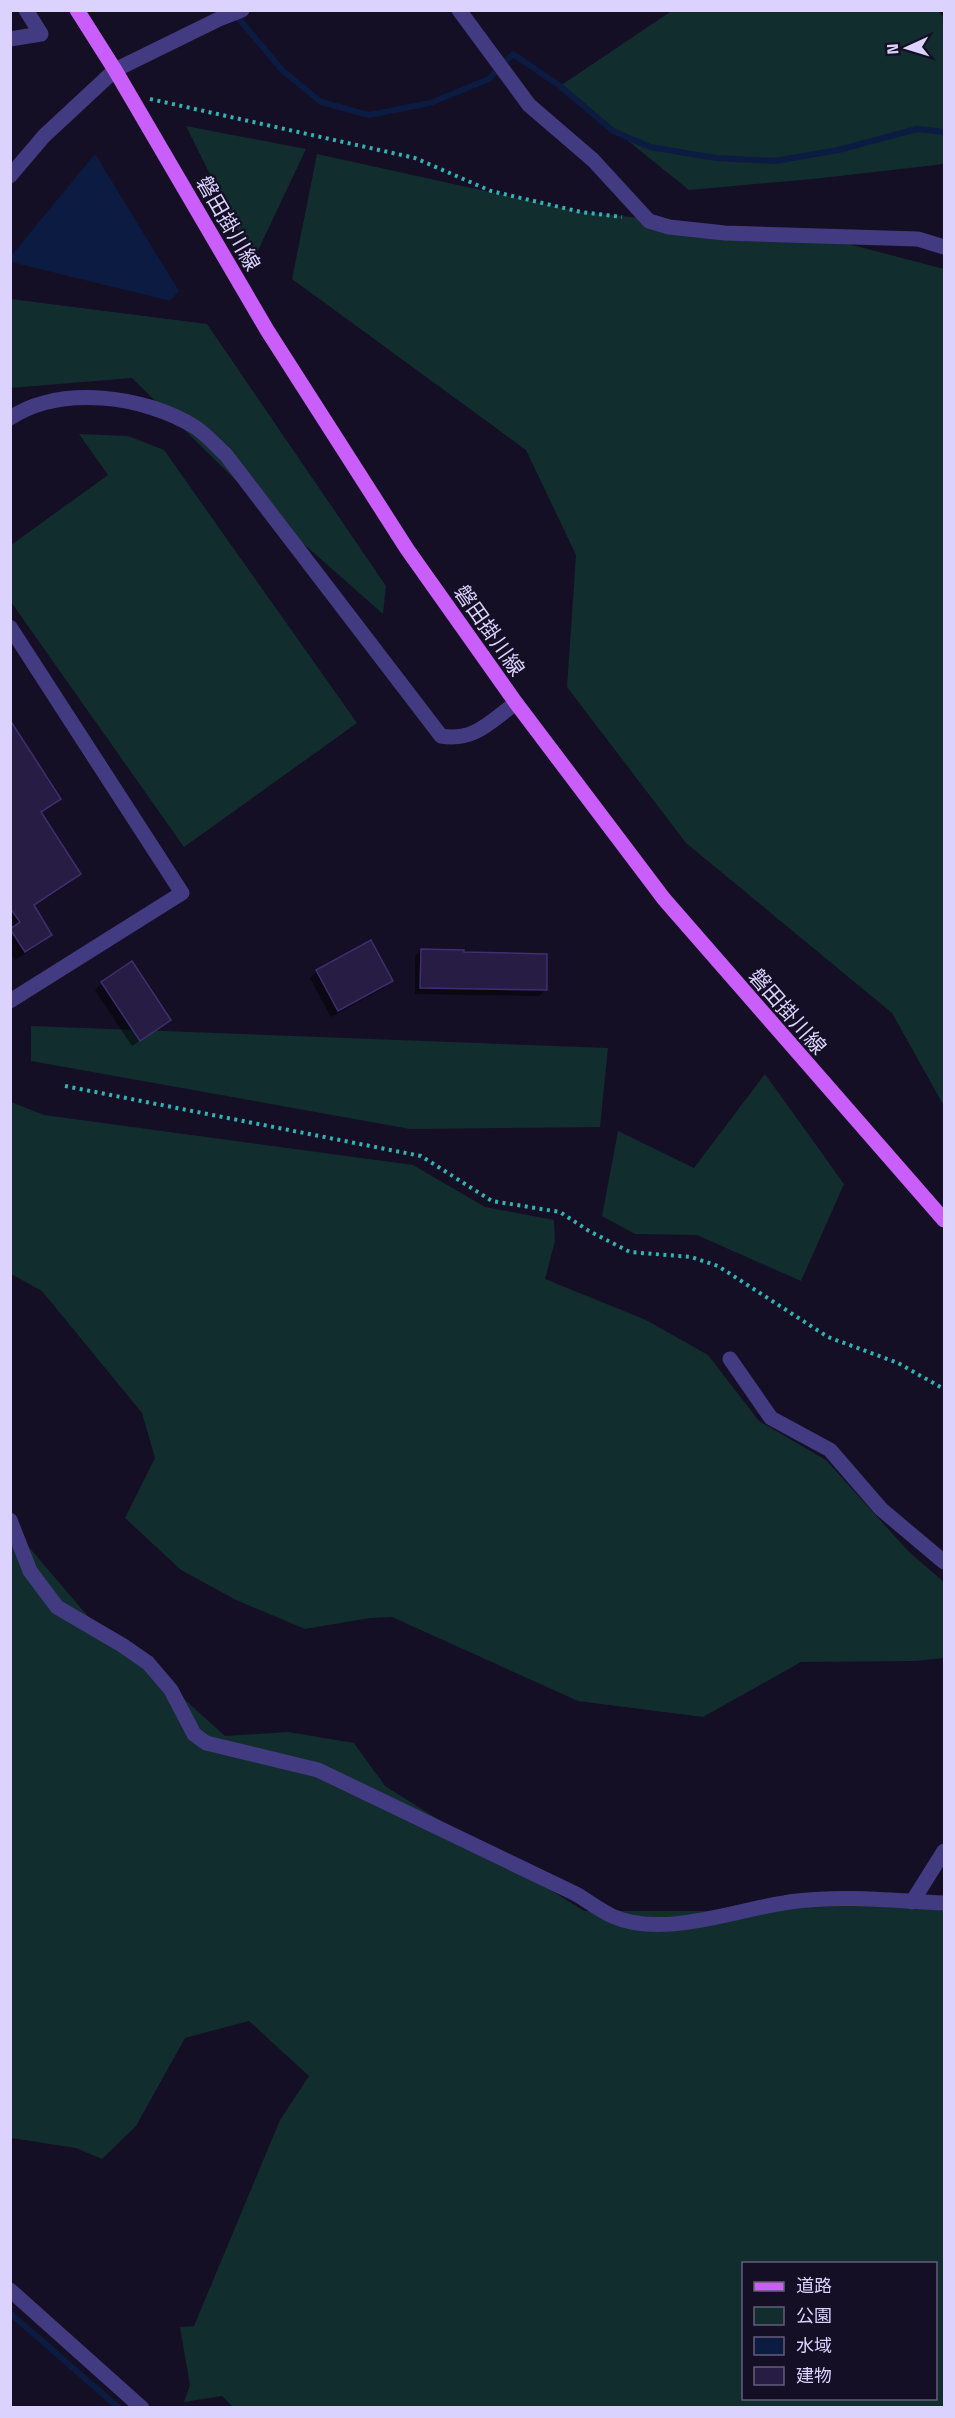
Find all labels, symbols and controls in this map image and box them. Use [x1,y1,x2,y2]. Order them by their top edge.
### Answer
north arrow [877,18,937,78]
text: N [880,43,904,55]
street label: 磐田掛川線 [189,170,269,276]
street label: 磐田掛川線 [447,578,533,682]
street label: 磐田掛川線 [741,961,835,1061]
legend [742,2262,937,2400]
text: 道路 [796,2272,832,2299]
text: 公園 [796,2302,832,2329]
text: 水域 [796,2332,832,2359]
text: 建物 [796,2362,832,2389]

